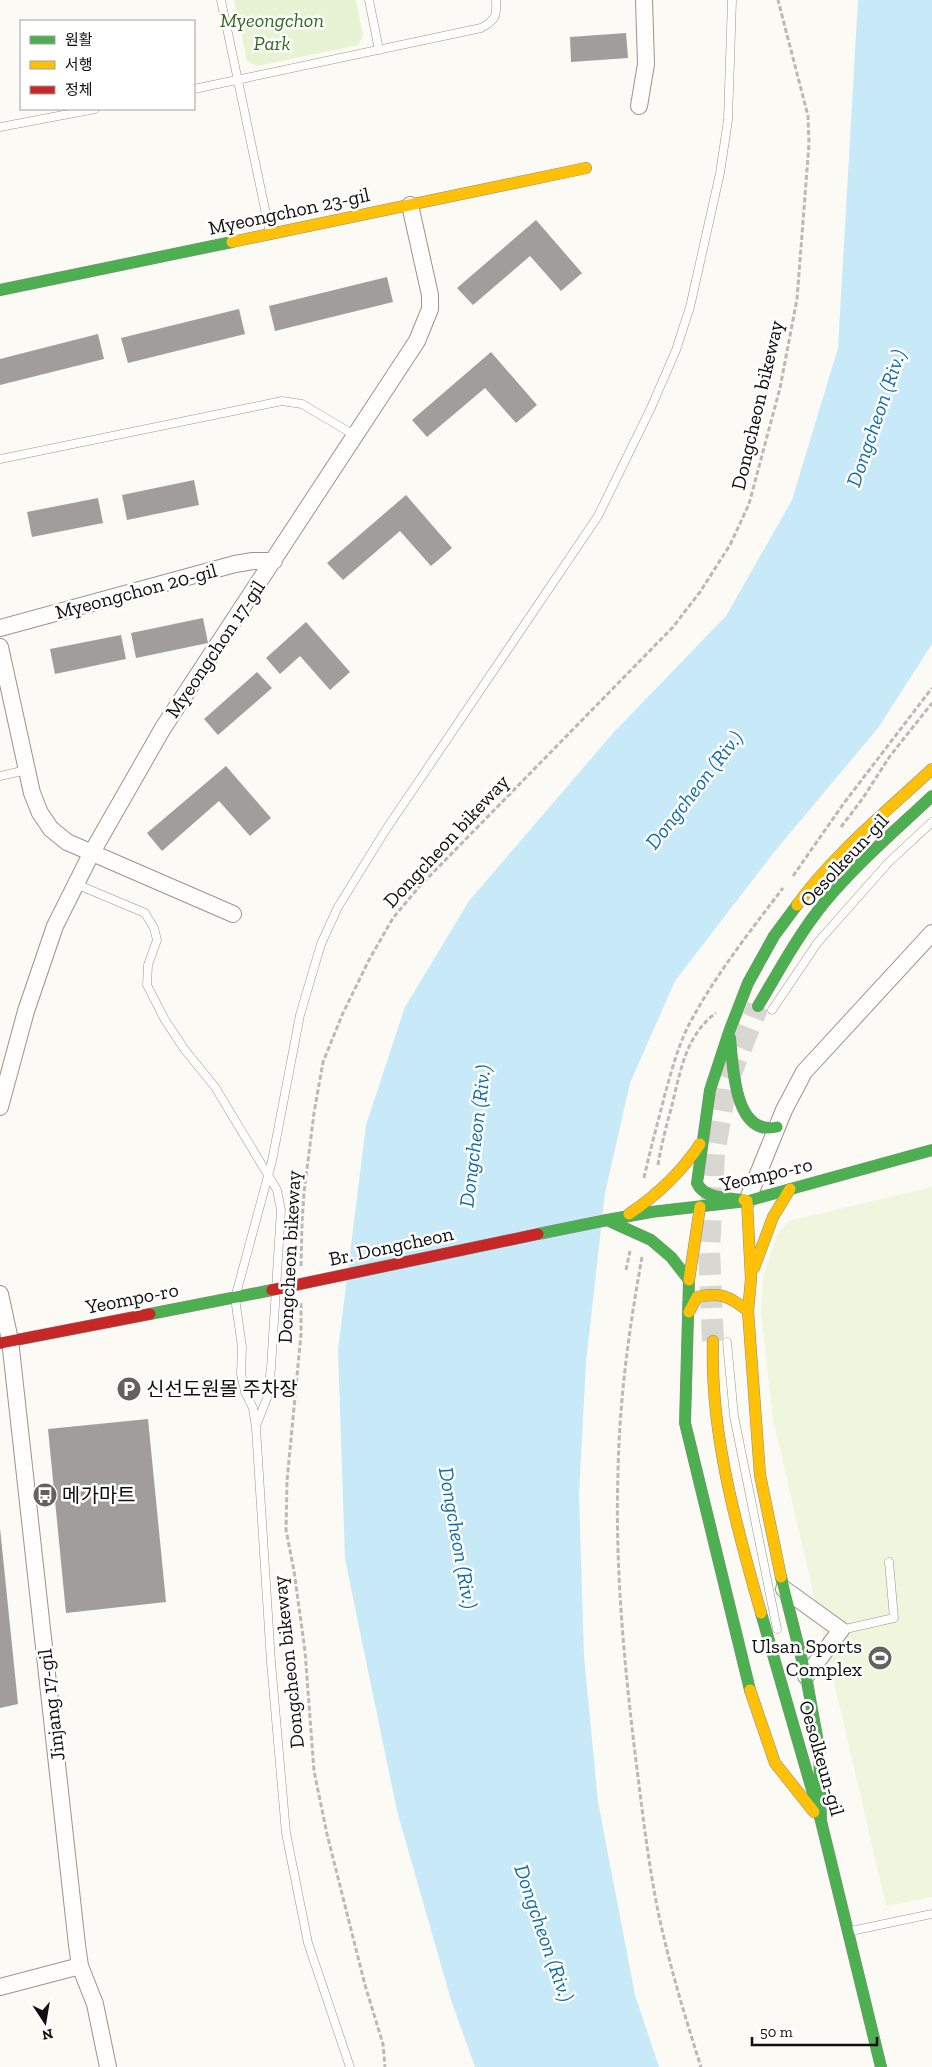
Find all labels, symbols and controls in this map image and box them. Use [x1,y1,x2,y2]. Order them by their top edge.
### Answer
park label: Myeongchon Park [220,8,324,55]
legend [20,20,195,110]
text: 원활 [65,31,93,49]
text: 서행 [65,56,93,74]
text: 정체 [65,81,93,99]
street label: Myeongchon 23-gil [206,182,372,240]
street label: Dongcheon bikeway [726,317,788,492]
water label: Dongcheon (Riv.) [840,346,911,490]
street label: Myeongchon 20-gil [53,558,219,624]
street label: Myeongchon 17-gil [160,576,270,722]
water label: Dongcheon (Riv.) [640,725,748,854]
street label: Dongcheon bikeway [378,769,514,913]
street label: Oesolkeun-gil [795,808,893,912]
water label: Dongcheon (Riv.) [453,1063,496,1209]
street label: Yeompo-ro [716,1152,815,1197]
street label: Dongcheon bikeway [272,1169,306,1344]
street label: Br. Dongcheon [326,1221,456,1271]
street label: Yeompo-ro [83,1277,180,1319]
parking icon: 신선도원몰 주차장 [116,1376,142,1402]
place label: 신선도원몰 주차장 [146,1377,298,1401]
water label: Dongcheon (Riv.) [434,1465,483,1611]
bus stop icon: 메가마트 [32,1482,58,1508]
place label: 메가마트 [62,1483,136,1507]
street label: Dongcheon bikeway [267,1574,309,1749]
place label: Ulsan Sports Complex [751,1634,862,1681]
sports icon: Ulsan Sports Complex [867,1645,893,1671]
street label: Jinjang 17-gil [32,1648,70,1762]
street label: Oesolkeun-gil [794,1697,850,1819]
water label: Dongcheon (Riv.) [509,1861,580,2005]
north arrow [20,1997,70,2047]
scale bar [752,2014,877,2046]
text: 50 m [760,2023,793,2041]
text: N [40,2025,55,2044]

